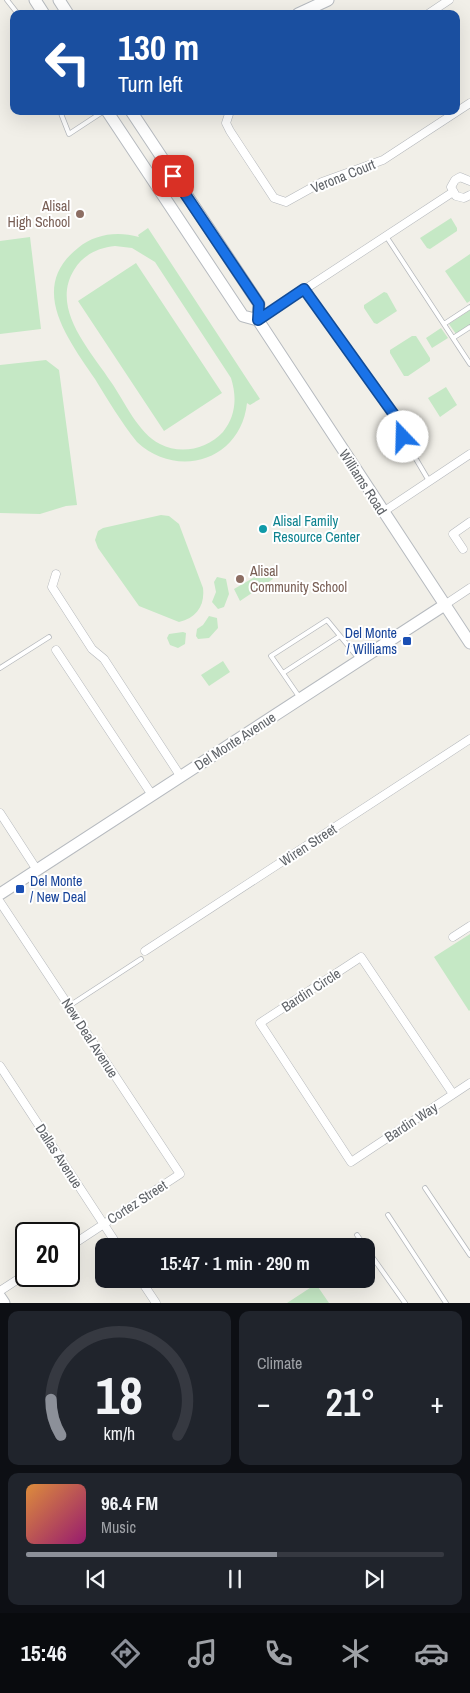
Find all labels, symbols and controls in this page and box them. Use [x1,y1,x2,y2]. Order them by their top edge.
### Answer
text: 130 m [118,24,199,71]
icon: left [35,30,100,95]
text: Turn left [118,69,183,99]
pin [152,155,194,197]
street label: Verona Court [308,155,378,197]
icon: arrive [159,162,187,190]
place label: Alisal High School [7,197,70,231]
marker: Alisal High School [74,208,86,220]
position arrow [376,410,428,462]
street label: Williams Road [335,446,391,518]
place label: Alisal Family Resource Center [272,512,360,546]
marker: Alisal Family Resource Center [257,523,269,535]
place label: Alisal Community School [249,562,347,596]
marker: Alisal Community School [234,573,246,585]
place label: Del Monte / Williams [345,624,397,658]
marker: Del Monte / Williams [401,635,413,647]
street label: Del Monte Avenue [191,708,279,774]
street label: Wiren Street [276,820,340,870]
place label: Del Monte / New Deal [30,872,86,906]
marker: Del Monte / New Deal [14,883,26,895]
street label: Bardin Circle [278,964,344,1016]
street label: New Deal Avenue [58,995,122,1081]
street label: Bardin Way [381,1098,441,1146]
street label: Dallas Avenue [32,1120,86,1192]
street label: Cortez Street [104,1176,170,1228]
speed limit sign: 20 [15,1222,80,1287]
text: 15:47 · 1 min · 290 m [160,1250,310,1276]
text: Climate [257,1352,302,1374]
text: 18 [96,1360,143,1430]
text: 21° [326,1377,375,1428]
text: − [257,1384,270,1422]
text: + [431,1384,444,1422]
text: km/h [104,1422,135,1446]
text: 96.4 FM [101,1490,158,1516]
text: Music [101,1516,136,1538]
icon: previous [82,1565,110,1593]
icon: pause [221,1565,249,1593]
icon: next [360,1565,388,1593]
icon: directions [108,1636,143,1671]
icon: music [185,1636,220,1671]
icon: phone [261,1636,296,1671]
icon: climate [338,1636,373,1671]
icon: car [414,1636,449,1671]
text: 15:46 [21,1638,67,1668]

